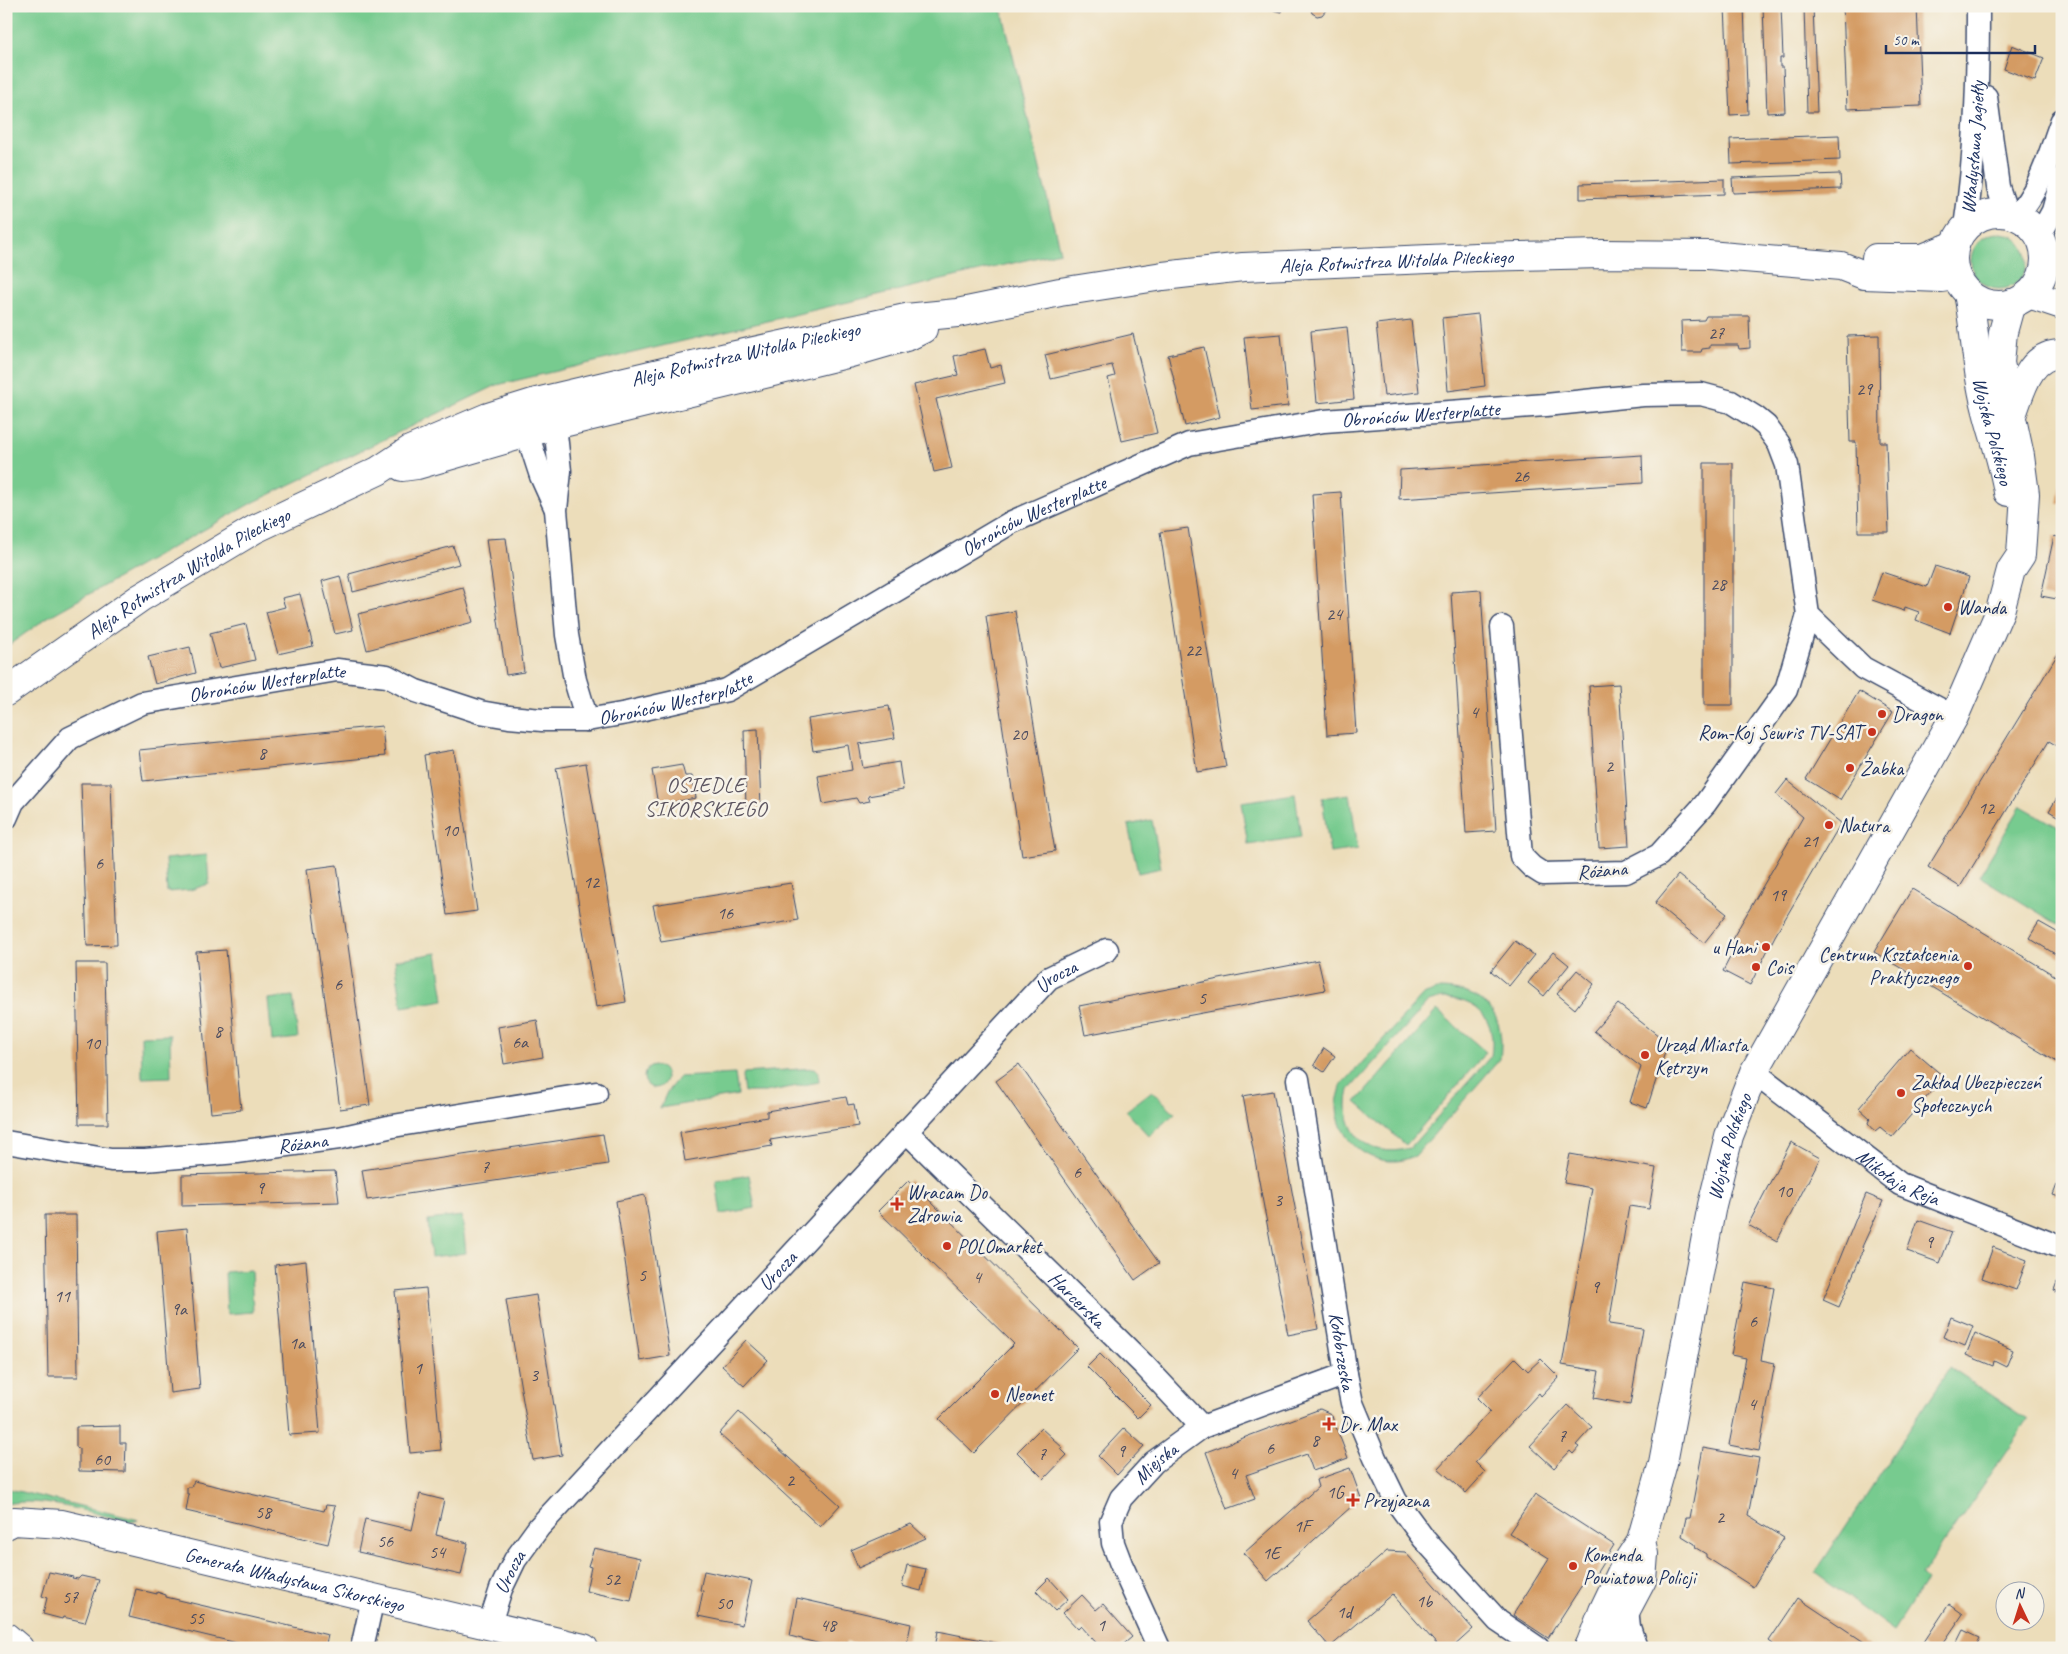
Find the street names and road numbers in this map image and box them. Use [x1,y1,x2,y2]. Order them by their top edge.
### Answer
street label: Władysława Jagiełły [1955,79,1990,215]
street label: Aleja Rotmistrza Witolda Pileckiego [1279,244,1514,278]
street label: Aleja Rotmistrza Witolda Pileckiego [629,316,863,392]
street label: Wojska Polskiego [1967,376,2019,488]
street label: Obrońców Westerplatte [1341,396,1502,433]
street label: Obrońców Westerplatte [957,470,1111,562]
street label: Aleja Rotmistrza Witolda Pileckiego [82,502,295,645]
street label: Obrońców Westerplatte [187,657,348,708]
street label: Obrońców Westerplatte [597,665,758,731]
street label: Różana [1576,856,1630,885]
street label: Urocza [1029,954,1083,999]
street label: Wojska Polskiego [1702,1089,1758,1202]
street label: Różana [276,1127,331,1159]
street label: Mikołaja Reja [1851,1143,1944,1212]
street label: Urocza [753,1244,804,1296]
street label: Harcerska [1043,1266,1112,1334]
street label: Kołobrzeska [1323,1311,1361,1395]
street label: Miejska [1128,1436,1184,1489]
street label: Generała Władysława Sikorskiego [182,1542,407,1618]
street label: Urocza [489,1544,532,1598]

